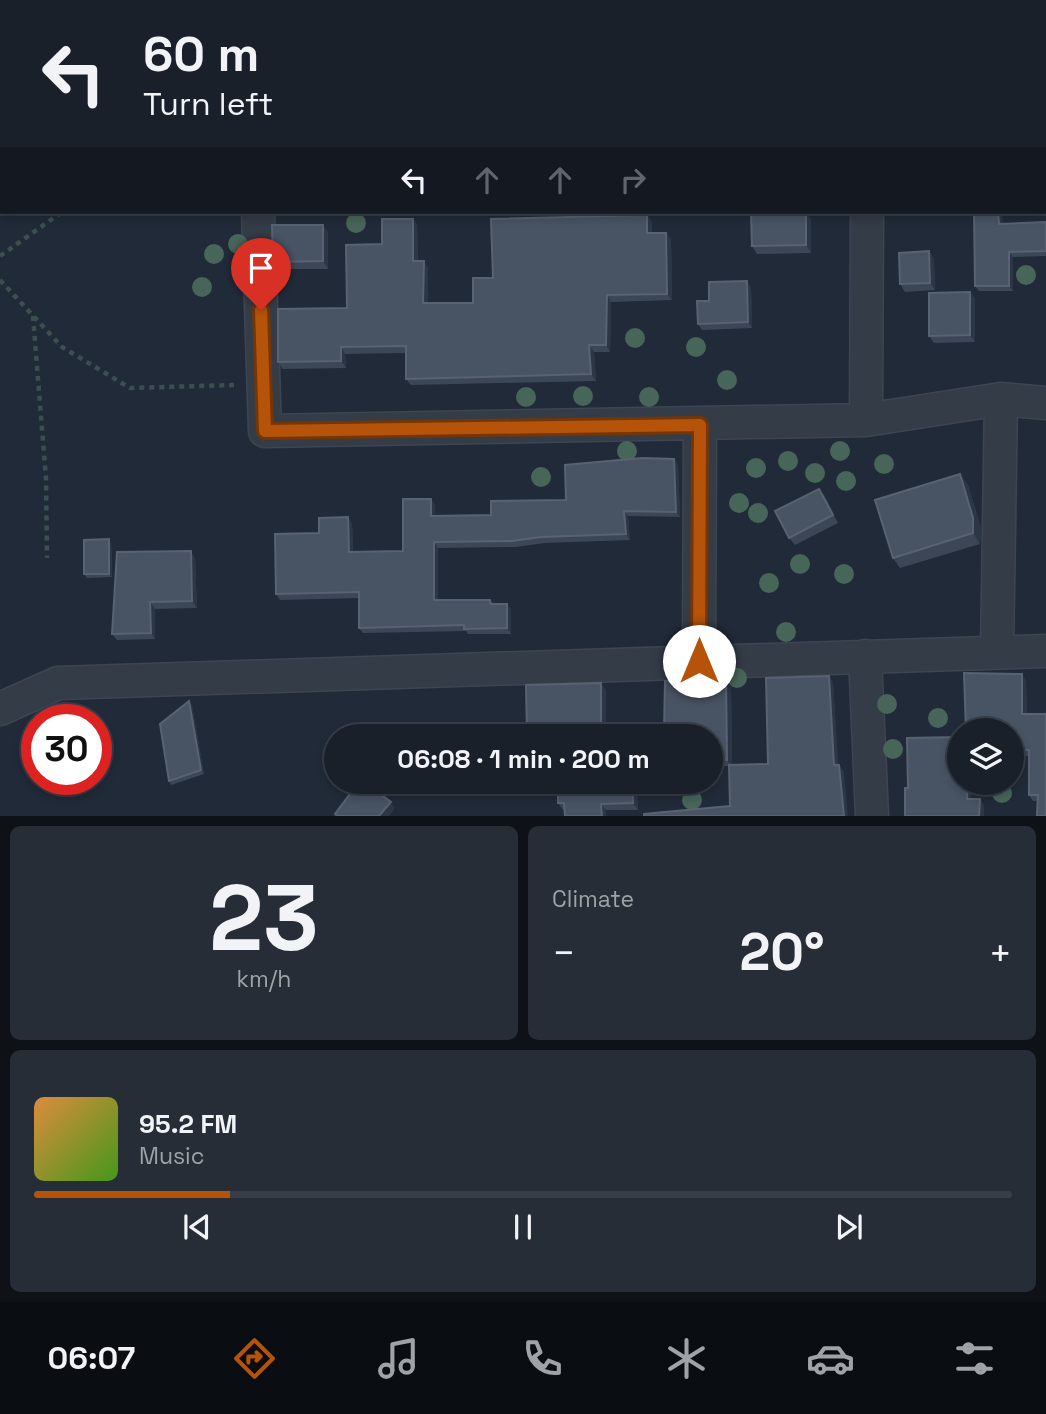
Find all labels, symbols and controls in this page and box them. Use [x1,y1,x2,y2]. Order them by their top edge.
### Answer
text: 60 m [143,23,259,85]
icon: left [28,28,119,119]
text: Turn left [143,84,273,124]
icon: left [395,161,433,199]
icon: ahead [468,161,506,199]
icon: ahead [541,161,579,199]
icon: right [614,161,652,199]
pin [231,238,291,310]
icon: arrive [242,249,280,287]
position arrow [662,624,736,698]
speed limit sign: 30 [21,704,112,795]
map controls [947,718,1024,795]
button: layers [947,718,1024,795]
text: 06:08 · 1 min · 200 m [397,742,650,776]
text: 23 [209,860,319,977]
text: Climate [552,884,634,914]
text: 20° [739,919,825,985]
text: − [552,929,576,977]
text: + [988,929,1012,977]
text: km/h [237,964,291,994]
text: 95.2 FM [139,1107,237,1141]
text: Music [139,1141,204,1171]
icon: previous [178,1208,216,1246]
icon: pause [504,1208,542,1246]
icon: next [830,1208,868,1246]
icon: directions [230,1334,279,1383]
icon: music [374,1334,423,1383]
icon: phone [518,1334,567,1383]
icon: climate [662,1334,711,1383]
icon: car [806,1334,855,1383]
icon: filters [950,1334,999,1383]
text: 06:07 [47,1338,135,1378]

